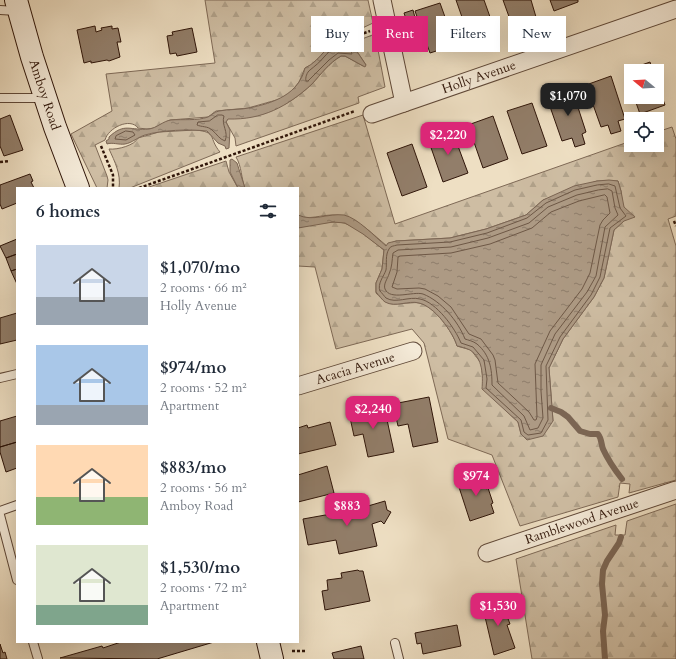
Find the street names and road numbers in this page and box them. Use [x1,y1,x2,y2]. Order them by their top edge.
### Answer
street label: Holly Avenue [439,56,518,98]
street label: Amboy Road [24,57,64,132]
street label: Acacia Avenue [314,348,397,389]
street label: Ramblewood Avenue [523,494,641,549]

